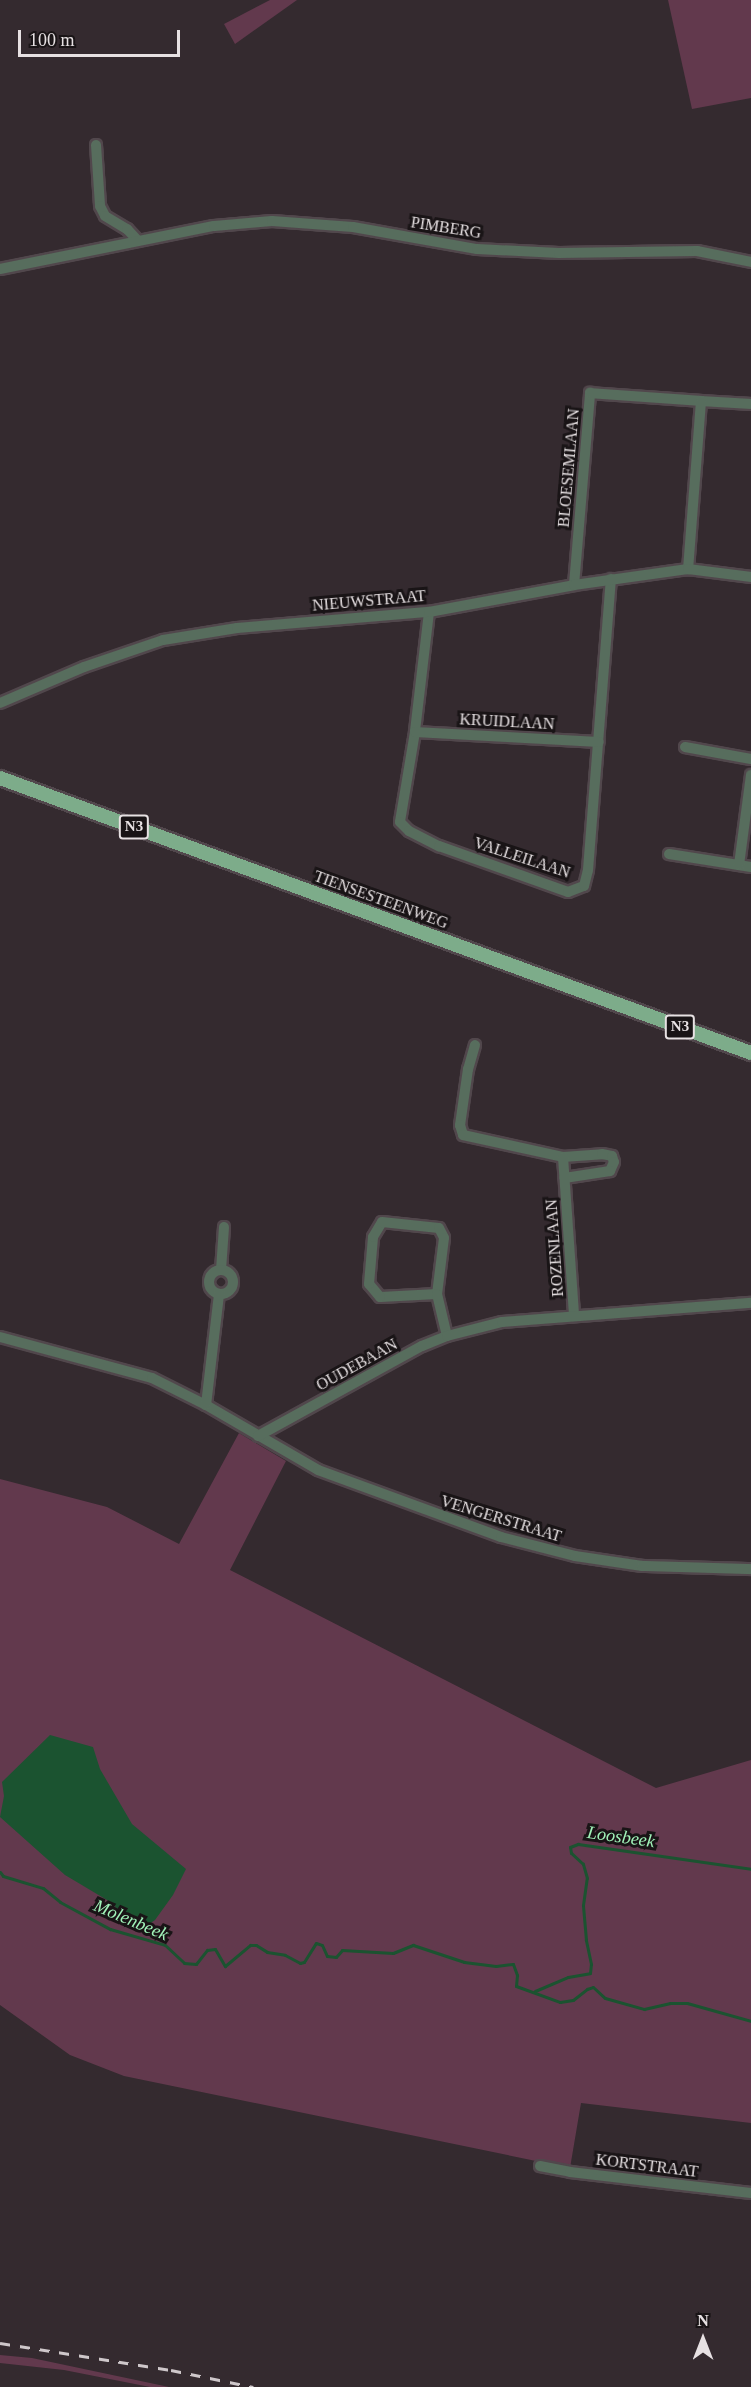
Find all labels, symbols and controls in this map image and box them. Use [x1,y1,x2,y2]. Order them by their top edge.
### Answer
scale bar [21,18,183,56]
text: 100 m [29,30,75,50]
street label: PIMBERG [409,213,483,243]
street label: BLOESEMLAAN [554,408,584,528]
street label: NIEUWSTRAAT [311,586,427,616]
street label: KRUIDLAAN [459,710,555,734]
road number: N3 [118,815,150,839]
street label: VALLEILAAN [471,833,573,883]
street label: TIENSESTEENWEG [311,867,451,933]
road number: N3 [664,1015,696,1039]
street label: ROZENLAAN [542,1199,568,1297]
street label: OUDEBAAN [313,1335,401,1395]
street label: VENGERSTRAAT [438,1491,564,1547]
water label: Loosbeek [586,1822,656,1852]
water label: Molenbeek [90,1895,172,1945]
street label: KORTSTRAAT [595,2150,699,2182]
north arrow [673,2309,733,2369]
text: N [697,2312,709,2329]

